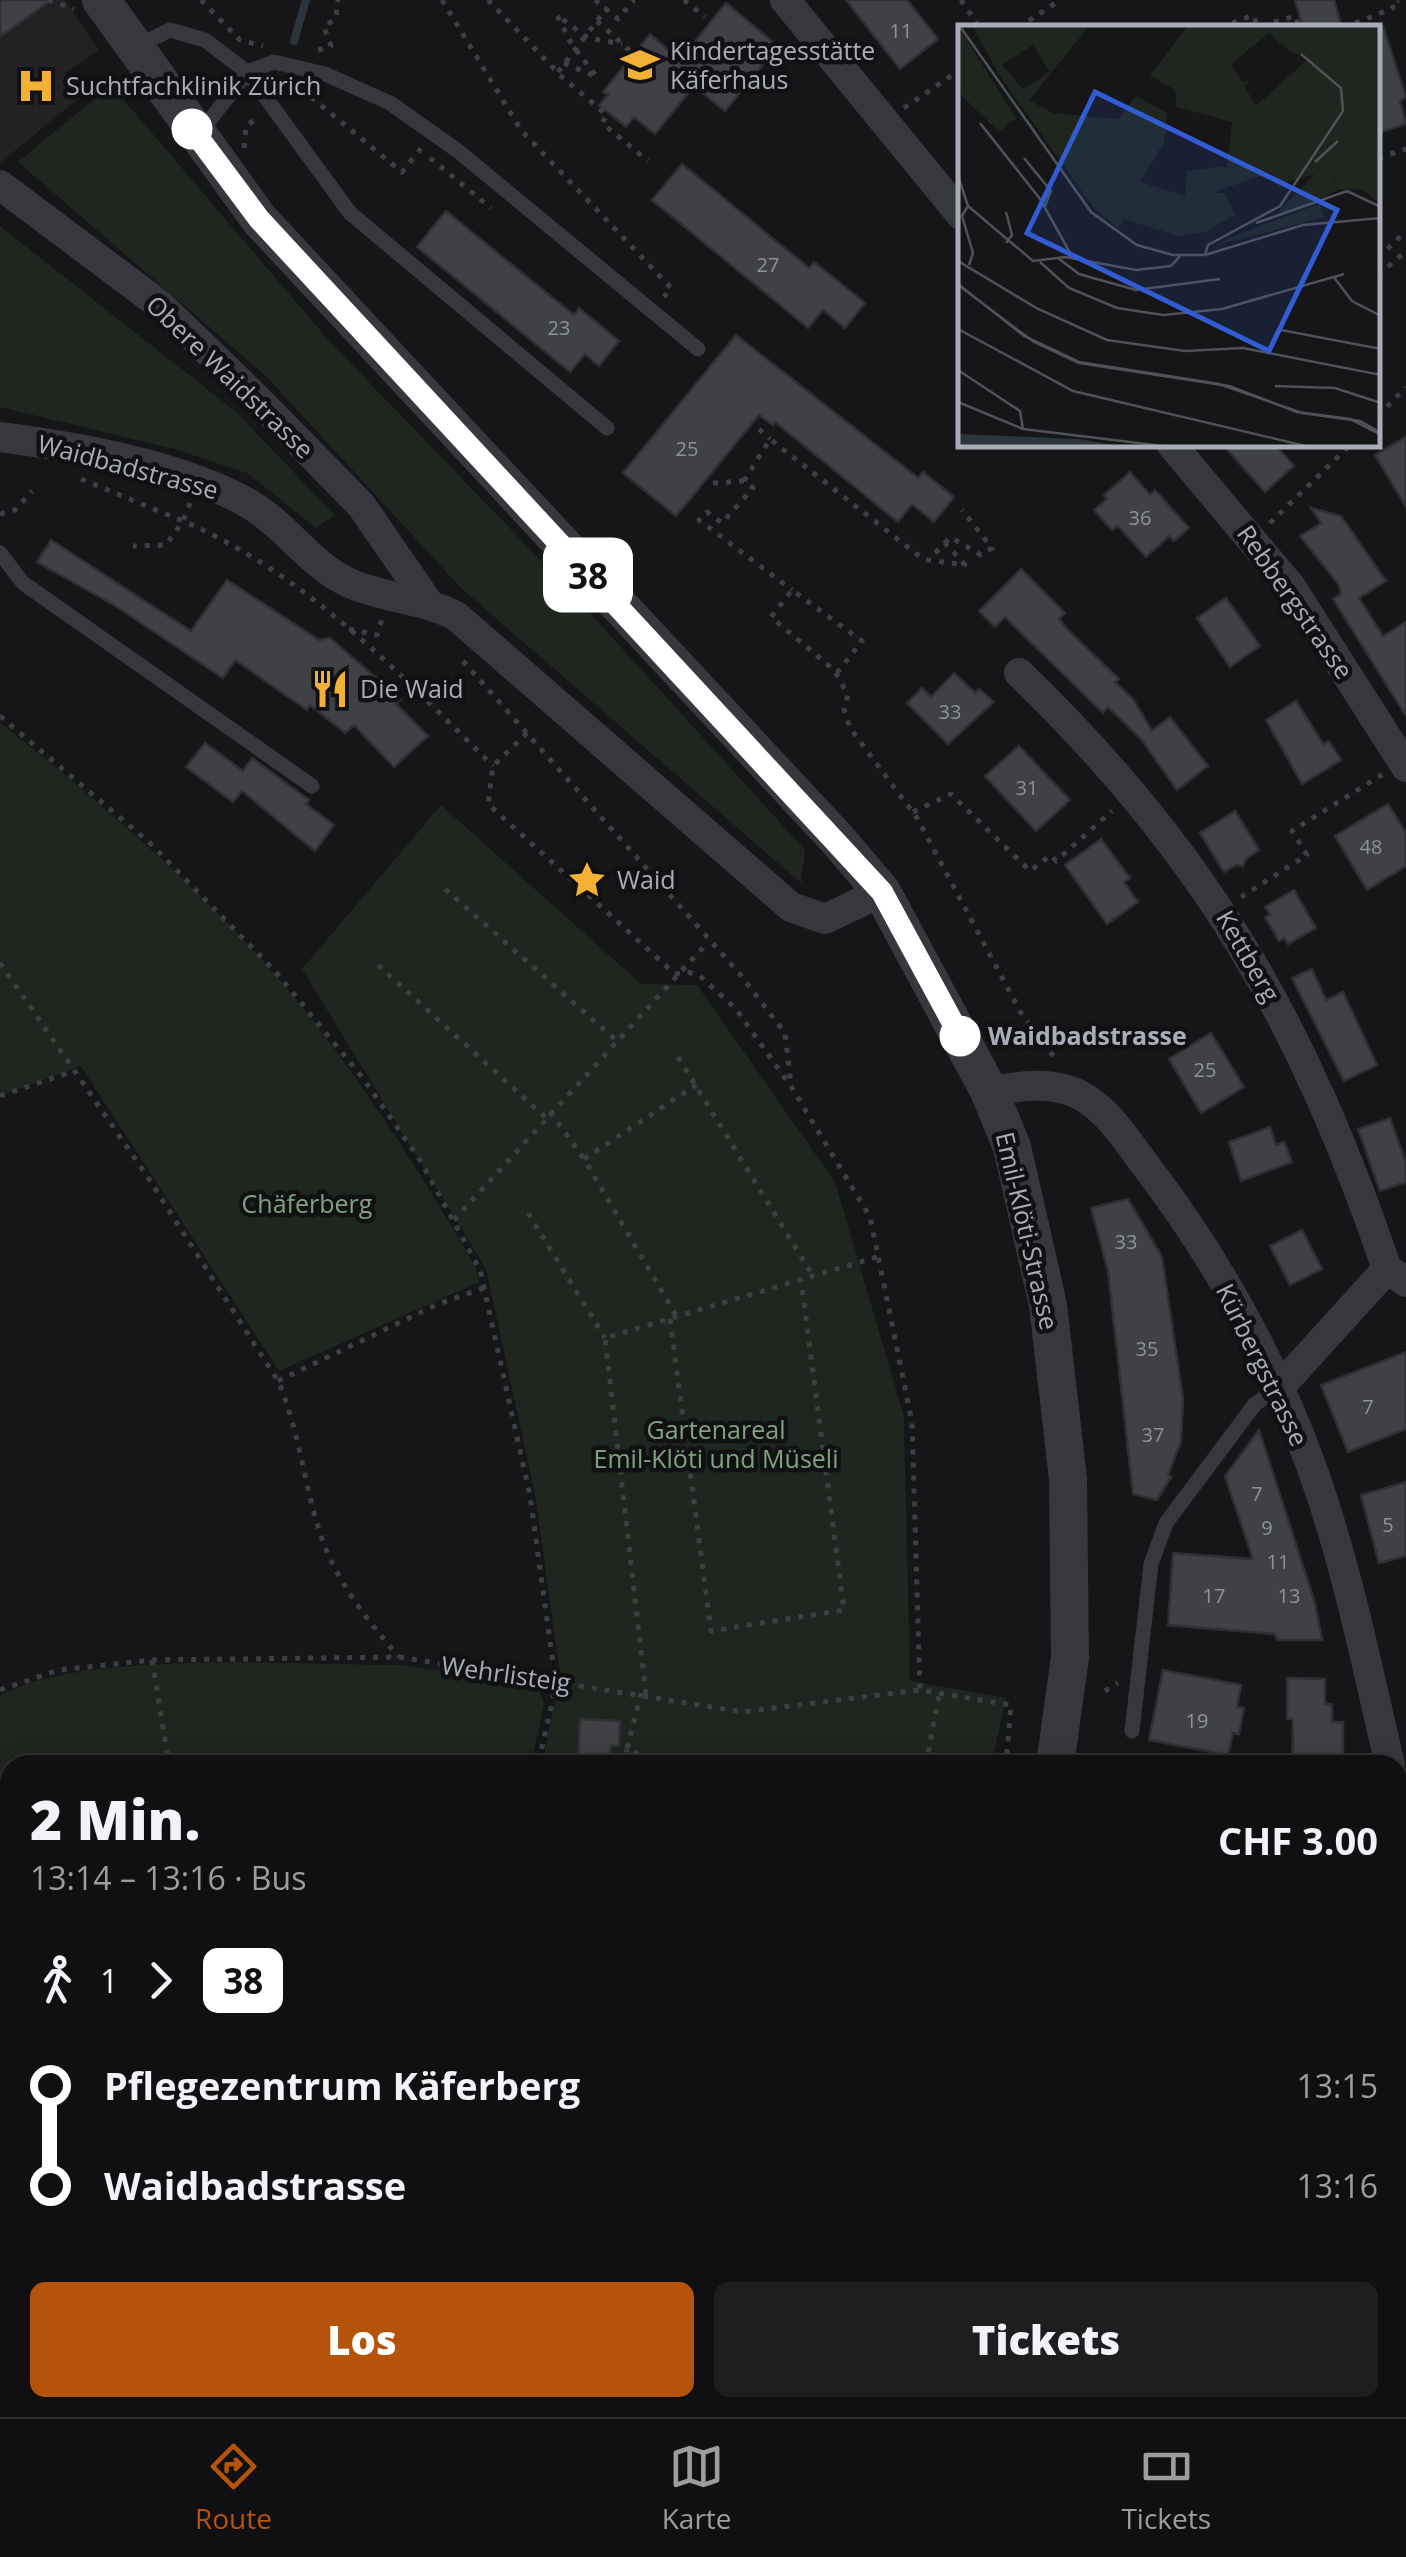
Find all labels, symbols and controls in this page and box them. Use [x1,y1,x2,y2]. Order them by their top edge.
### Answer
house number: 11 [890,17,912,44]
inset map [958,25,1381,448]
place label: Kindertagesstätte Käferhaus [670,33,875,96]
school or university icon: Kindertagesstätte Käferhaus [619,44,661,86]
hospital icon: Suchtfachklinik Zürich [15,65,57,107]
place label: Suchtfachklinik Zürich [66,68,321,102]
unlabelled marker [173,110,211,148]
house number: 27 [757,251,779,278]
street label: Obere Waidstrasse [139,287,322,465]
house number: 23 [548,314,570,341]
street label: Waidbadstrasse [34,426,222,507]
house number: 25 [676,435,698,462]
house number: 36 [1129,504,1151,531]
street label: Rebbergstrasse [1230,518,1362,685]
line badge: 38 [543,542,633,608]
text: 38 [568,552,608,599]
restaurant icon: Die Waid [309,668,351,710]
place label: Die Waid [360,671,464,705]
house number: 33 [939,698,961,725]
house number: 31 [1016,774,1038,801]
house number: 48 [1360,833,1382,860]
place icon: Waid [566,859,608,901]
place label: Waid [617,862,676,896]
street label: Kettberg [1209,904,1289,1008]
marker: Waidbadstrasse [941,1017,979,1055]
place label: Waidbadstrasse [988,1018,1187,1052]
house number: 25 [1194,1056,1216,1083]
street label: Emil-Klöti-Strasse [989,1128,1067,1333]
park label: Chäferberg [242,1186,373,1220]
house number: 33 [1115,1228,1137,1255]
street label: Kürbergstrasse [1209,1278,1317,1451]
house number: 35 [1136,1335,1158,1362]
house number: 7 [1362,1393,1374,1420]
park label: Gartenareal Emil-Klöti und Müseli [594,1412,838,1475]
house number: 37 [1142,1421,1164,1448]
house number: 7 [1251,1480,1263,1507]
house number: 5 [1382,1511,1394,1538]
house number: 9 [1261,1514,1273,1541]
house number: 11 [1267,1548,1289,1575]
house number: 17 [1203,1582,1225,1609]
house number: 13 [1278,1582,1300,1609]
street label: Wehrlisteig [439,1647,573,1699]
house number: 19 [1186,1707,1208,1734]
text: 2 Min. [30,1781,200,1856]
text: CHF 3.00 [1218,1814,1378,1866]
text: 13:14 – 13:16 · Bus [30,1856,306,1899]
icon: walk [30,1953,85,2008]
icon: forward [133,1953,188,2008]
text: 38 [223,1957,263,2004]
text: 1 [100,1959,118,2002]
text: Pflegezentrum Käferberg [104,2059,580,2111]
text: 13:15 [1296,2064,1378,2107]
text: Waidbadstrasse [104,2159,406,2211]
text: 13:16 [1296,2164,1378,2207]
button: Los [30,2282,694,2397]
button: Tickets [714,2282,1378,2397]
tab: Route [195,2439,272,2537]
tab: Karte [662,2439,732,2537]
tab: Tickets [1121,2439,1211,2537]

